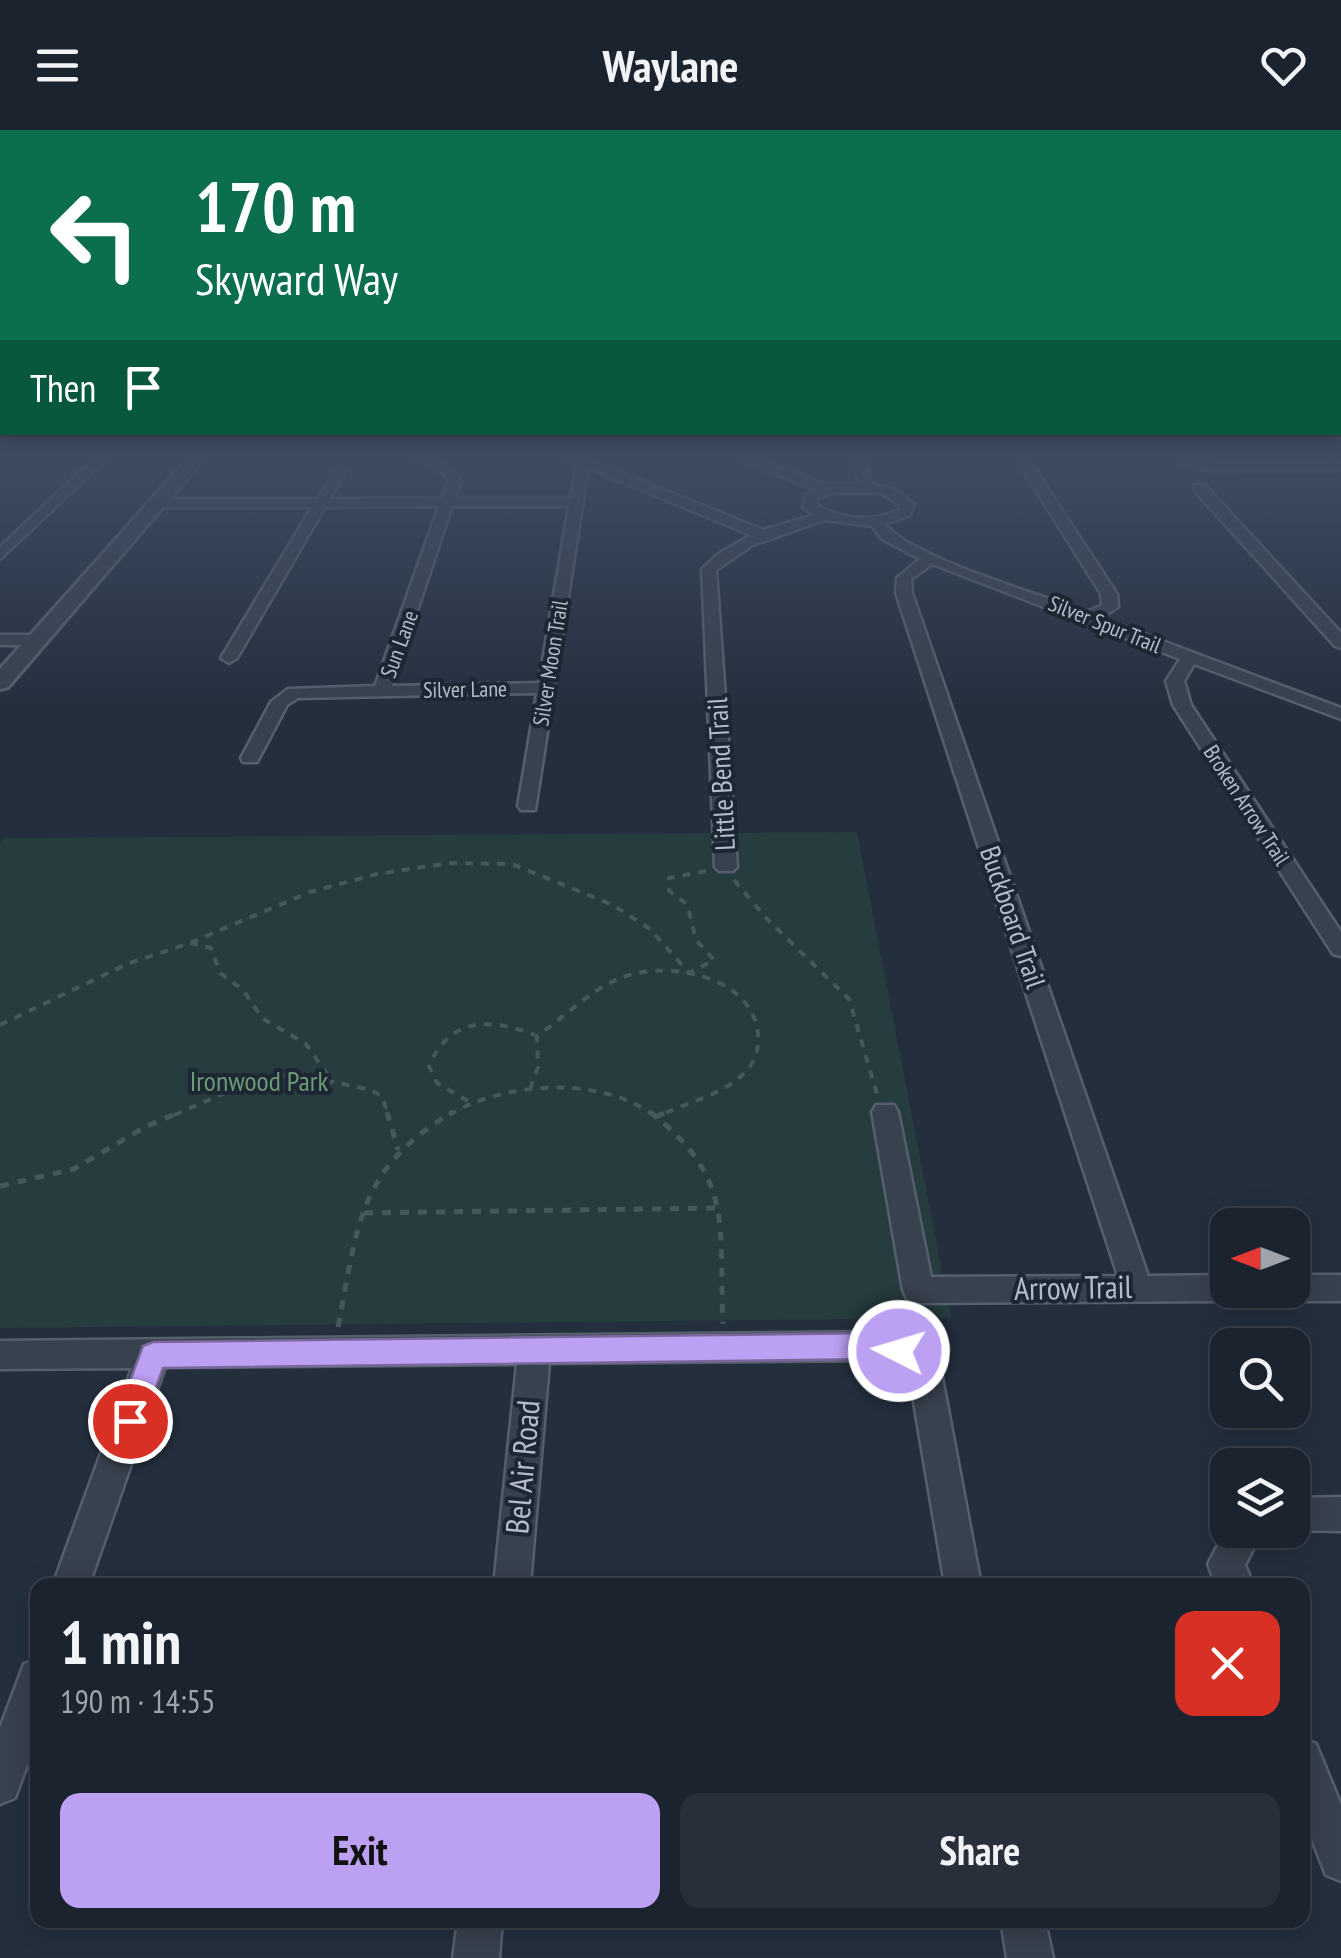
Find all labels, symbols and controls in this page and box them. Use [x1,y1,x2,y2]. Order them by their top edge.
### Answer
text: Waylane [603,36,739,94]
icon: menu [30,38,85,93]
icon: heart [1256,38,1311,93]
text: 170 m [195,161,356,251]
icon: left [30,170,160,300]
text: Skyward Way [195,249,398,307]
icon: arrive [116,360,171,415]
text: Then [30,363,96,412]
street label: Silver Spur Trail [1045,589,1166,660]
street label: Silver Moon Trail [526,597,574,728]
street label: Sun Lane [374,606,424,682]
street label: Silver Lane [423,674,507,704]
street label: Little Bend Trail [698,696,743,851]
street label: Broken Arrow Trail [1198,739,1297,871]
street label: Buckboard Trail [972,841,1055,993]
park label: Ironwood Park [190,1062,328,1099]
north arrow [1210,1208,1310,1308]
map controls [1210,1208,1310,1548]
street label: Arrow Trail [1014,1265,1133,1309]
position arrow [847,1299,951,1403]
button: search [1210,1328,1310,1428]
pin [88,1379,173,1464]
icon: arrive [103,1394,158,1449]
street label: Bel Air Road [495,1398,549,1535]
button: layers [1210,1448,1310,1548]
text: 1 min [60,1603,181,1681]
button: close [1175,1611,1280,1716]
text: 190 m · 14:55 [60,1680,215,1722]
button: Exit [60,1793,660,1908]
button: Share [680,1793,1280,1908]

